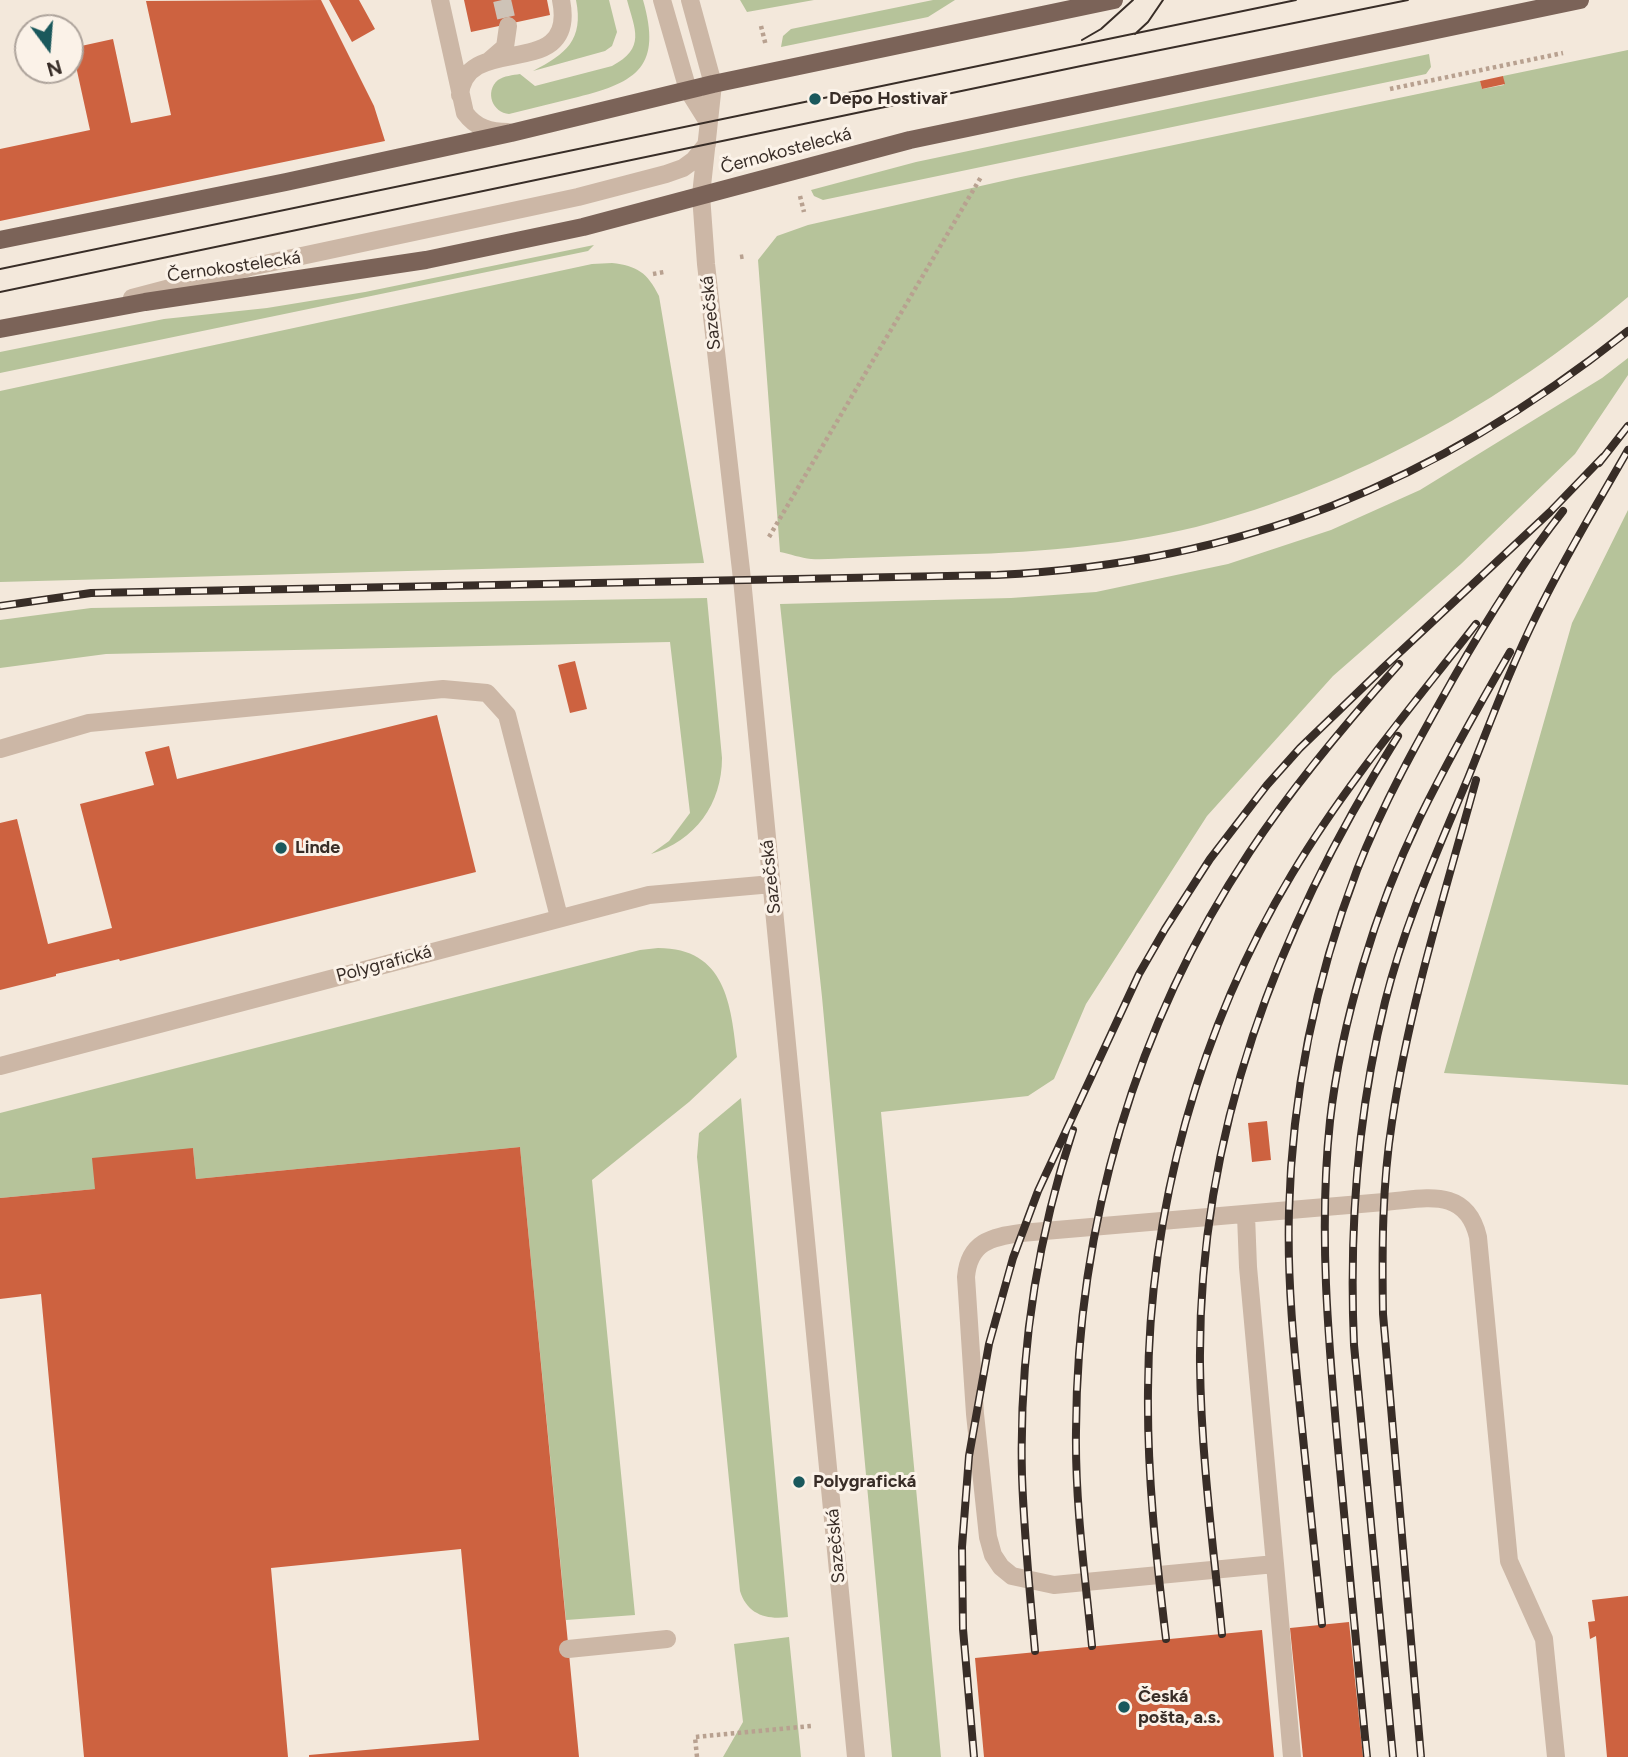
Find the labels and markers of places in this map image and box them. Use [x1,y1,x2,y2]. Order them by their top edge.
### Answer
place label: Depo Hostivař [829,88,948,110]
marker: Depo Hostivař [807,91,823,107]
place label: Linde [295,837,340,859]
marker: Linde [273,840,289,856]
place label: Polygrafická [813,1471,916,1493]
marker: Polygrafická [791,1474,807,1490]
place label: Česká pošta, a.s. [1138,1686,1220,1728]
marker: Česká pošta, a.s. [1116,1699,1132,1715]

